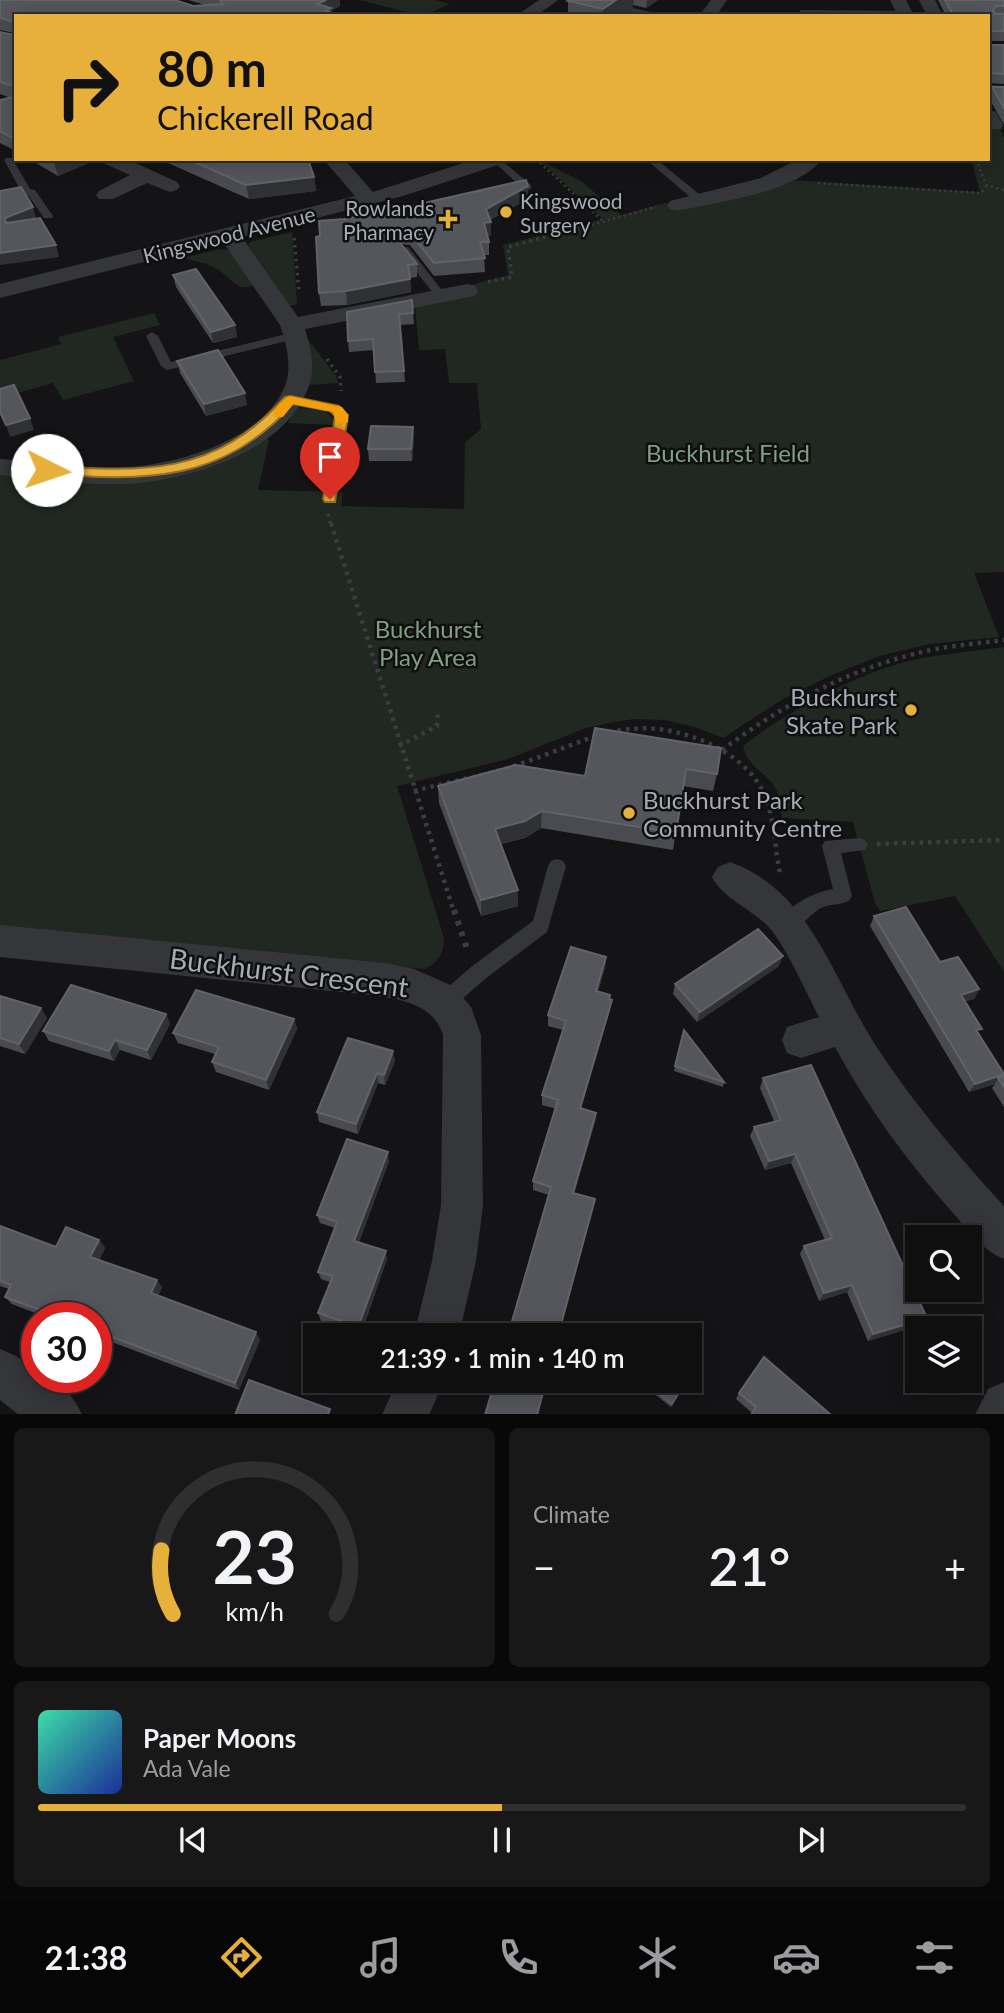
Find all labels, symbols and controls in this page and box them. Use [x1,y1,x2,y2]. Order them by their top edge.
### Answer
text: 80 m [157,39,267,97]
icon: right [42,42,133,133]
text: Chickerell Road [157,98,374,137]
place label: Kingswood Surgery [520,188,623,237]
place label: Rowlands Pharmacy [343,195,434,244]
street label: Kingswood Avenue [140,200,318,268]
marker: Kingswood Surgery [498,204,514,220]
marker: Rowlands Pharmacy [440,211,456,227]
pin [300,427,360,499]
position arrow [10,433,84,507]
icon: arrive [311,438,349,476]
park label: Buckhurst Field [646,438,810,467]
park label: Buckhurst Play Area [375,614,482,671]
place label: Buckhurst Skate Park [786,682,898,739]
marker: Buckhurst Skate Park [903,702,919,718]
place label: Buckhurst Park Community Centre [643,785,842,842]
marker: Buckhurst Park Community Centre [621,805,637,821]
street label: Buckhurst Crescent [168,940,410,1004]
map controls [905,1225,982,1393]
button: search [905,1225,982,1302]
speed limit sign: 30 [21,1302,112,1393]
button: layers [905,1316,982,1393]
text: 21:39 · 1 min · 140 m [380,1342,625,1374]
text: Climate [533,1500,610,1528]
text: 23 [212,1512,297,1600]
text: 21° [709,1535,790,1597]
text: − [533,1544,555,1590]
text: + [944,1544,966,1590]
text: km/h [225,1595,284,1625]
text: Paper Moons [143,1722,296,1754]
text: Ada Vale [143,1754,231,1782]
icon: previous [174,1821,212,1859]
icon: pause [483,1821,521,1859]
icon: next [792,1821,830,1859]
icon: directions [217,1933,266,1982]
icon: music [356,1933,405,1982]
icon: phone [494,1933,543,1982]
icon: climate [633,1933,682,1982]
icon: car [772,1933,821,1982]
icon: filters [910,1933,959,1982]
text: 21:38 [45,1938,127,1977]

